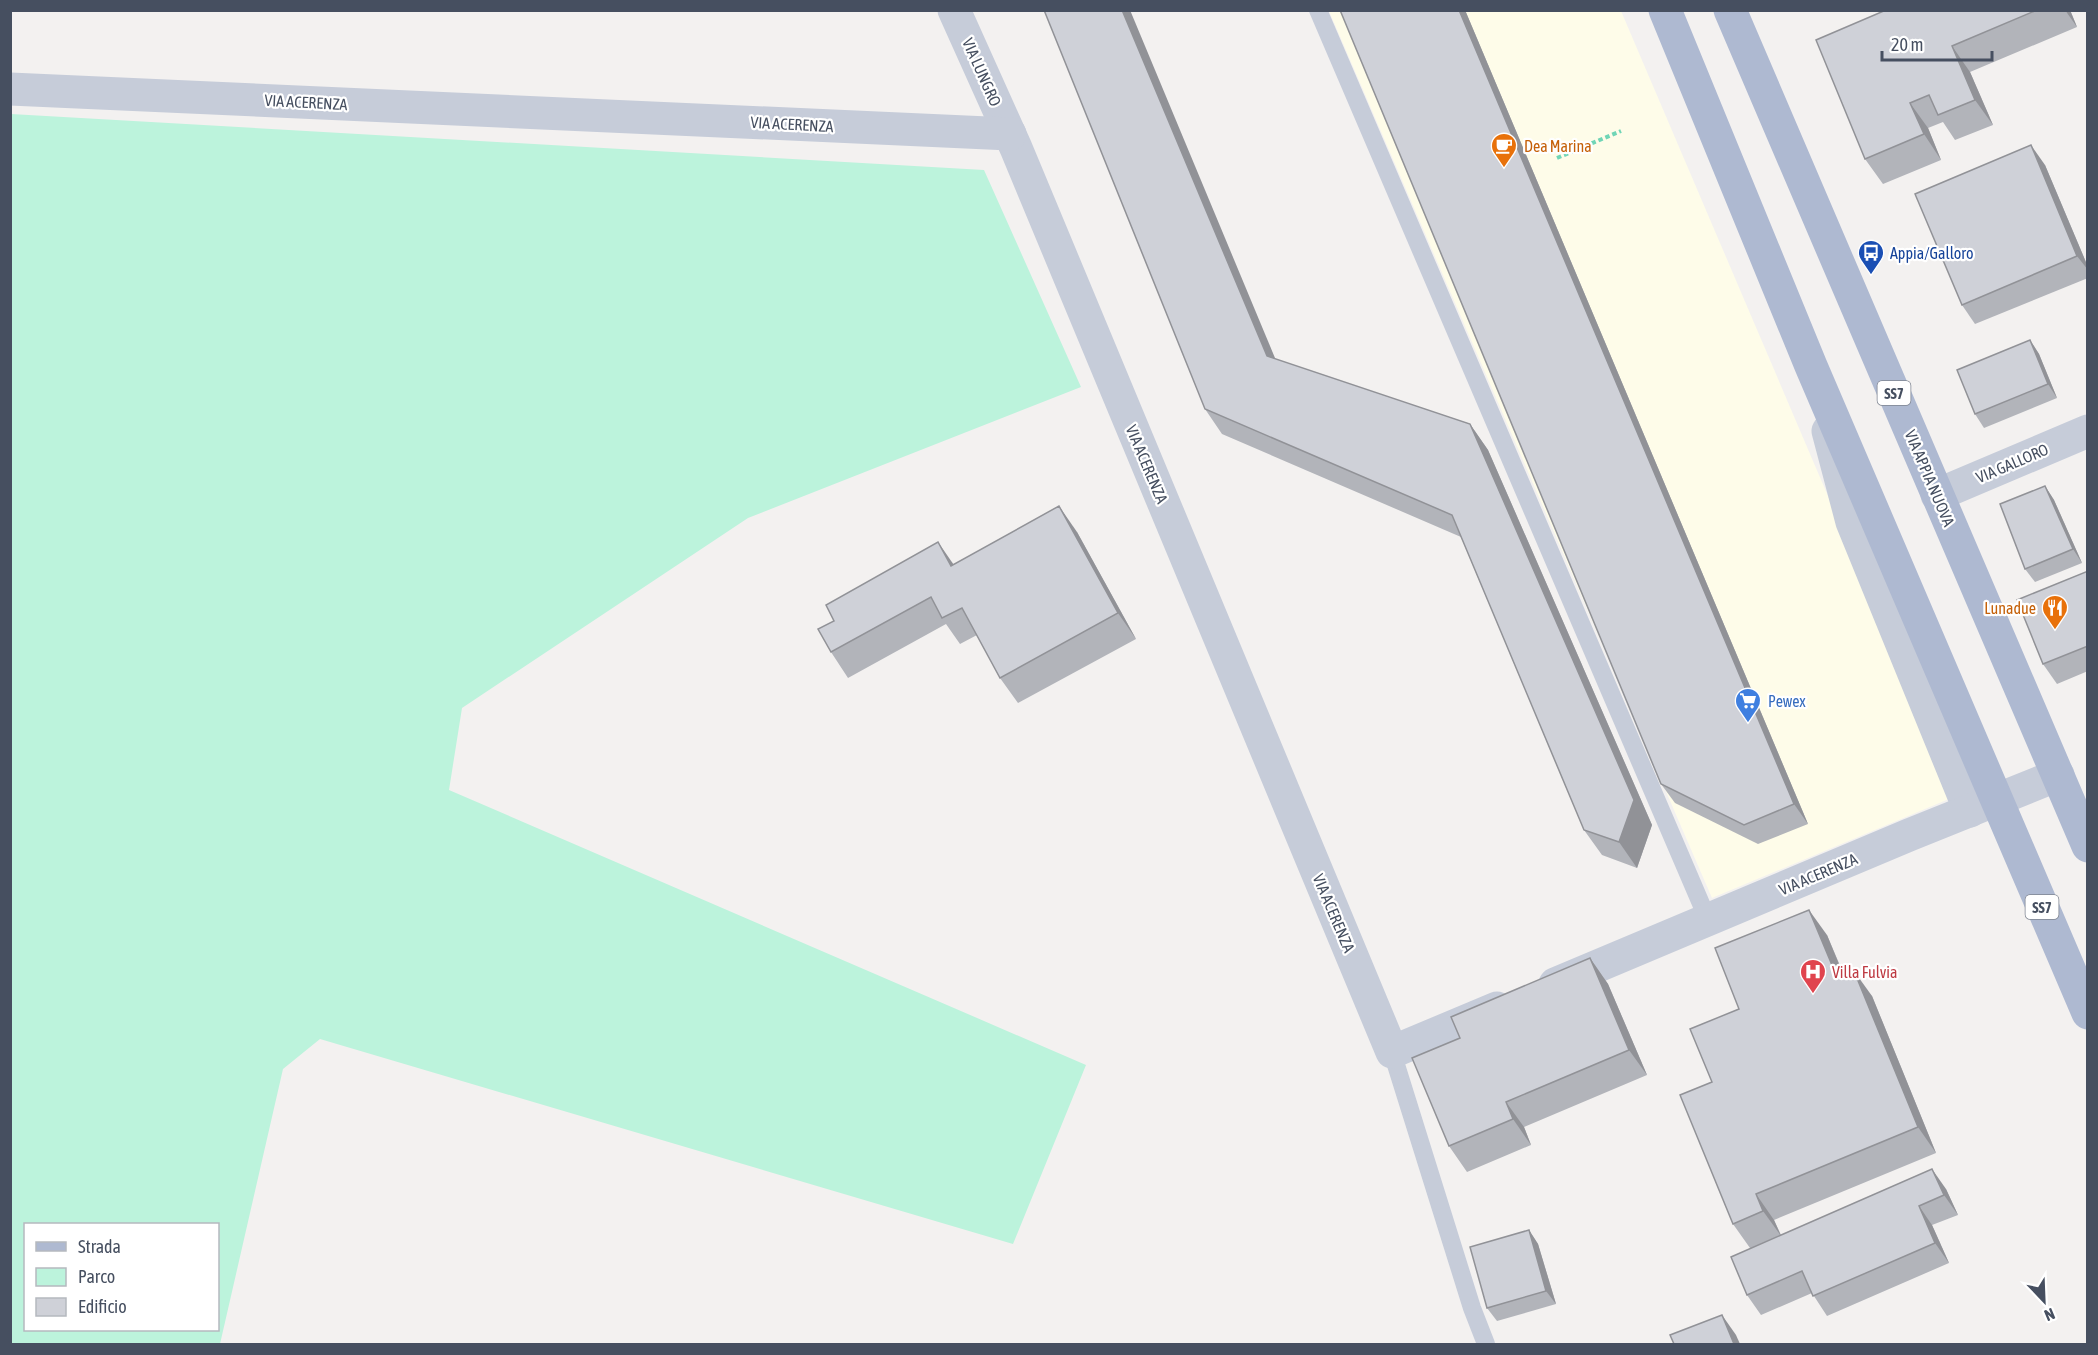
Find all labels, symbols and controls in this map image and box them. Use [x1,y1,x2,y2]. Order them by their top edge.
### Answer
scale bar [1882,24,1992,62]
text: 20 m [1891,34,1923,55]
street label: VIA LUNGRO [959,35,1005,109]
street label: VIA ACERENZA [264,91,348,113]
street label: VIA ACERENZA [750,113,834,135]
cafe icon: Dea Marina [1489,131,1519,169]
place label: Dea Marina [1524,137,1592,155]
bus stop icon: Appia/Galloro [1856,238,1886,276]
place label: Appia/Galloro [1890,244,1974,263]
road number: SS7 [1878,381,1910,405]
street label: VIA ACERENZA [1122,422,1172,506]
street label: VIA APPIA NUOVA [1902,427,1958,529]
street label: VIA GALLORO [1973,440,2051,486]
restaurant icon: Lunadue [2040,593,2070,631]
place label: Lunadue [1984,599,2036,617]
supermarket icon: Pewex [1733,686,1763,724]
place label: Pewex [1768,692,1806,710]
street label: VIA ACERENZA [1776,849,1860,899]
street label: VIA ACERENZA [1309,871,1359,955]
road number: SS7 [2026,895,2058,919]
hospital icon: Villa Fulvia [1798,957,1828,995]
place label: Villa Fulvia [1832,963,1897,981]
legend [24,1223,219,1331]
text: Strada [78,1236,121,1257]
text: Parco [78,1266,115,1287]
north arrow [2014,1271,2074,1331]
text: Edificio [78,1296,127,1317]
text: N [2042,1305,2058,1325]

